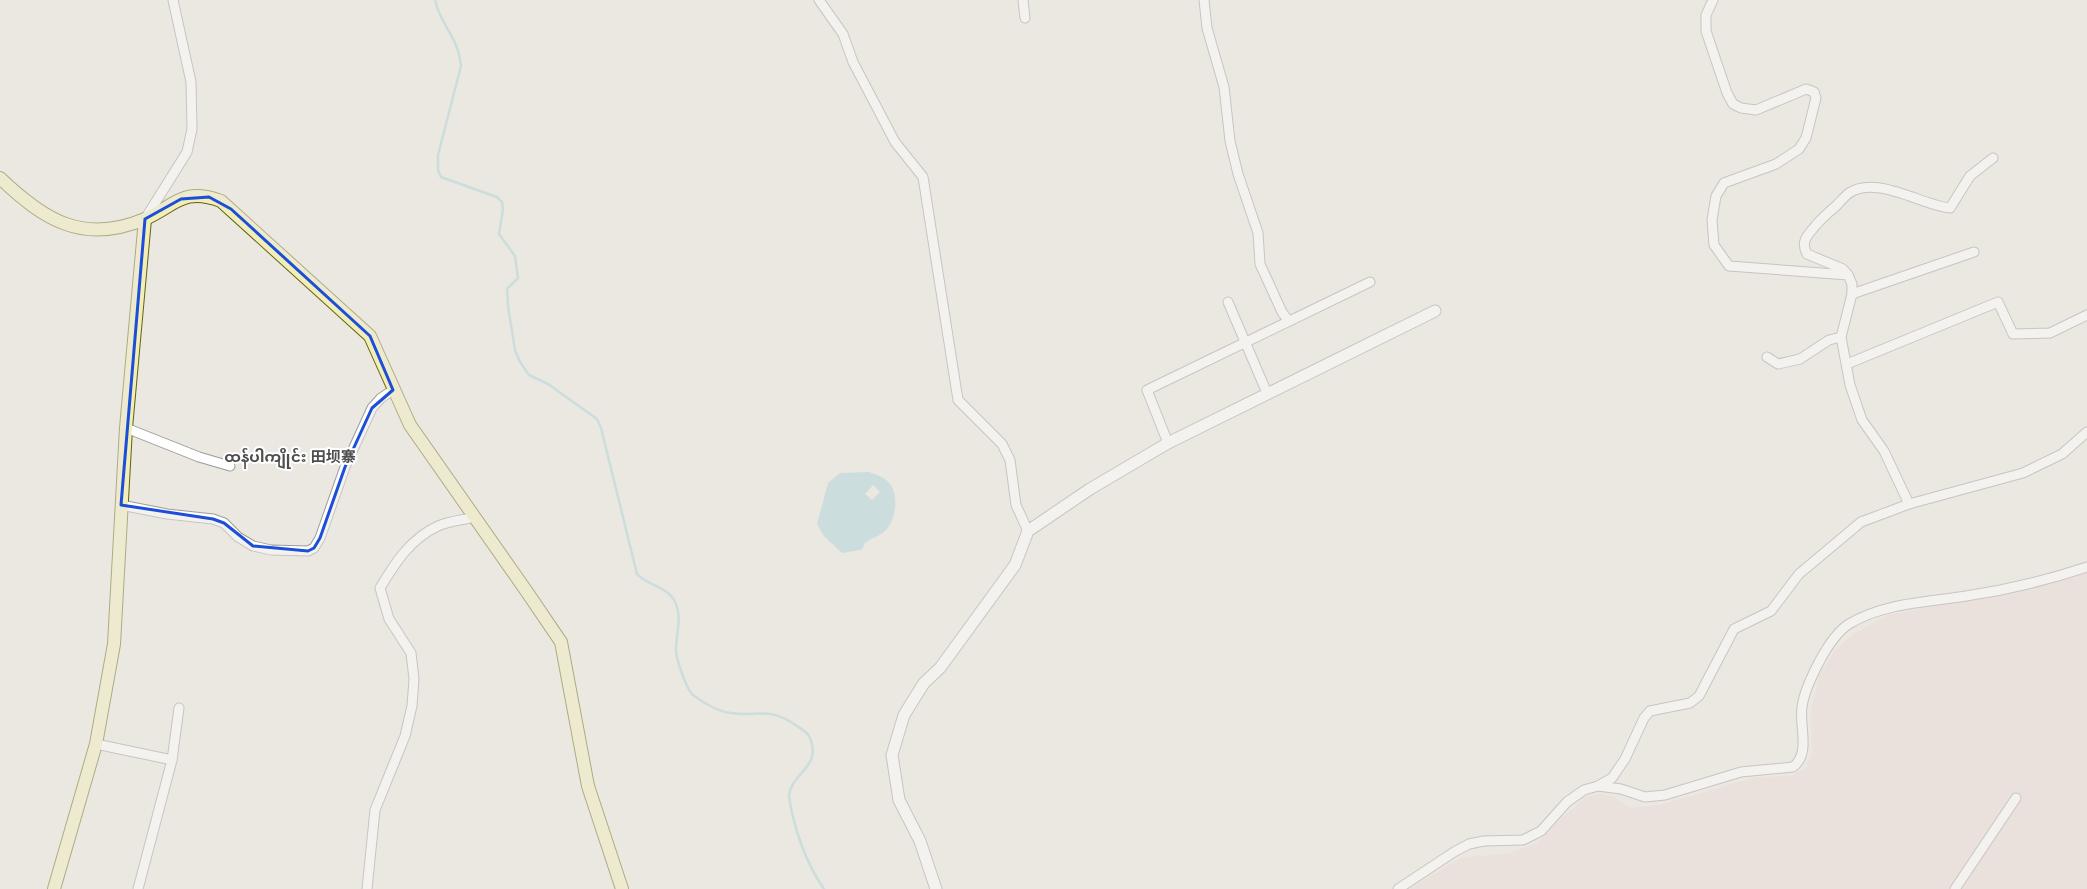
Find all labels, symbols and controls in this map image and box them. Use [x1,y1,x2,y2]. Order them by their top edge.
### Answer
district label: ထန်ပါကျိုင်း 田坝寨 [224,447,356,469]

